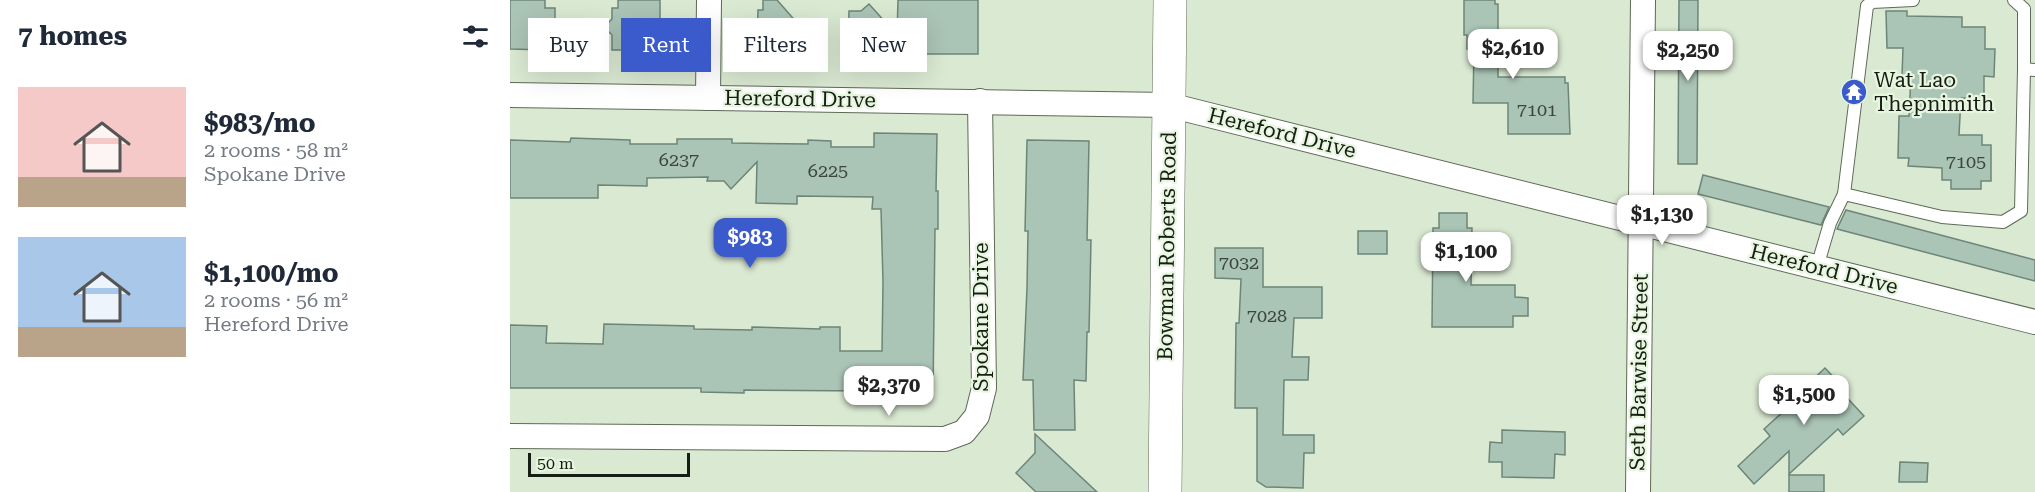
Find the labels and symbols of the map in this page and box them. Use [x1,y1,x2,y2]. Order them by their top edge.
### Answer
pin: $2,610 [1464,29,1562,80]
pin: $2,250 [1639,31,1737,82]
place label: Wat Lao Thepnimith [1874,68,1995,116]
temple icon: Wat Lao Thepnimith [1839,77,1869,107]
street label: Hereford Drive [724,86,876,112]
house number: 7101 [1517,99,1557,120]
street label: Hereford Drive [1206,103,1358,163]
street label: Bowman Roberts Road [1153,131,1181,361]
house number: 6237 [659,149,699,170]
house number: 7105 [1946,151,1986,172]
house number: 6225 [808,160,848,181]
pin: $1,130 [1613,195,1711,246]
pin: $983 [714,218,786,269]
pin: $1,100 [1417,232,1515,283]
street label: Hereford Drive [1748,239,1900,299]
street label: Spokane Drive [969,243,993,391]
house number: 7032 [1219,252,1259,273]
street label: Seth Barwise Street [1625,273,1653,471]
house number: 7028 [1247,305,1287,326]
pin: $2,370 [840,366,938,417]
pin: $1,500 [1755,375,1853,426]
scale bar [528,450,690,478]

